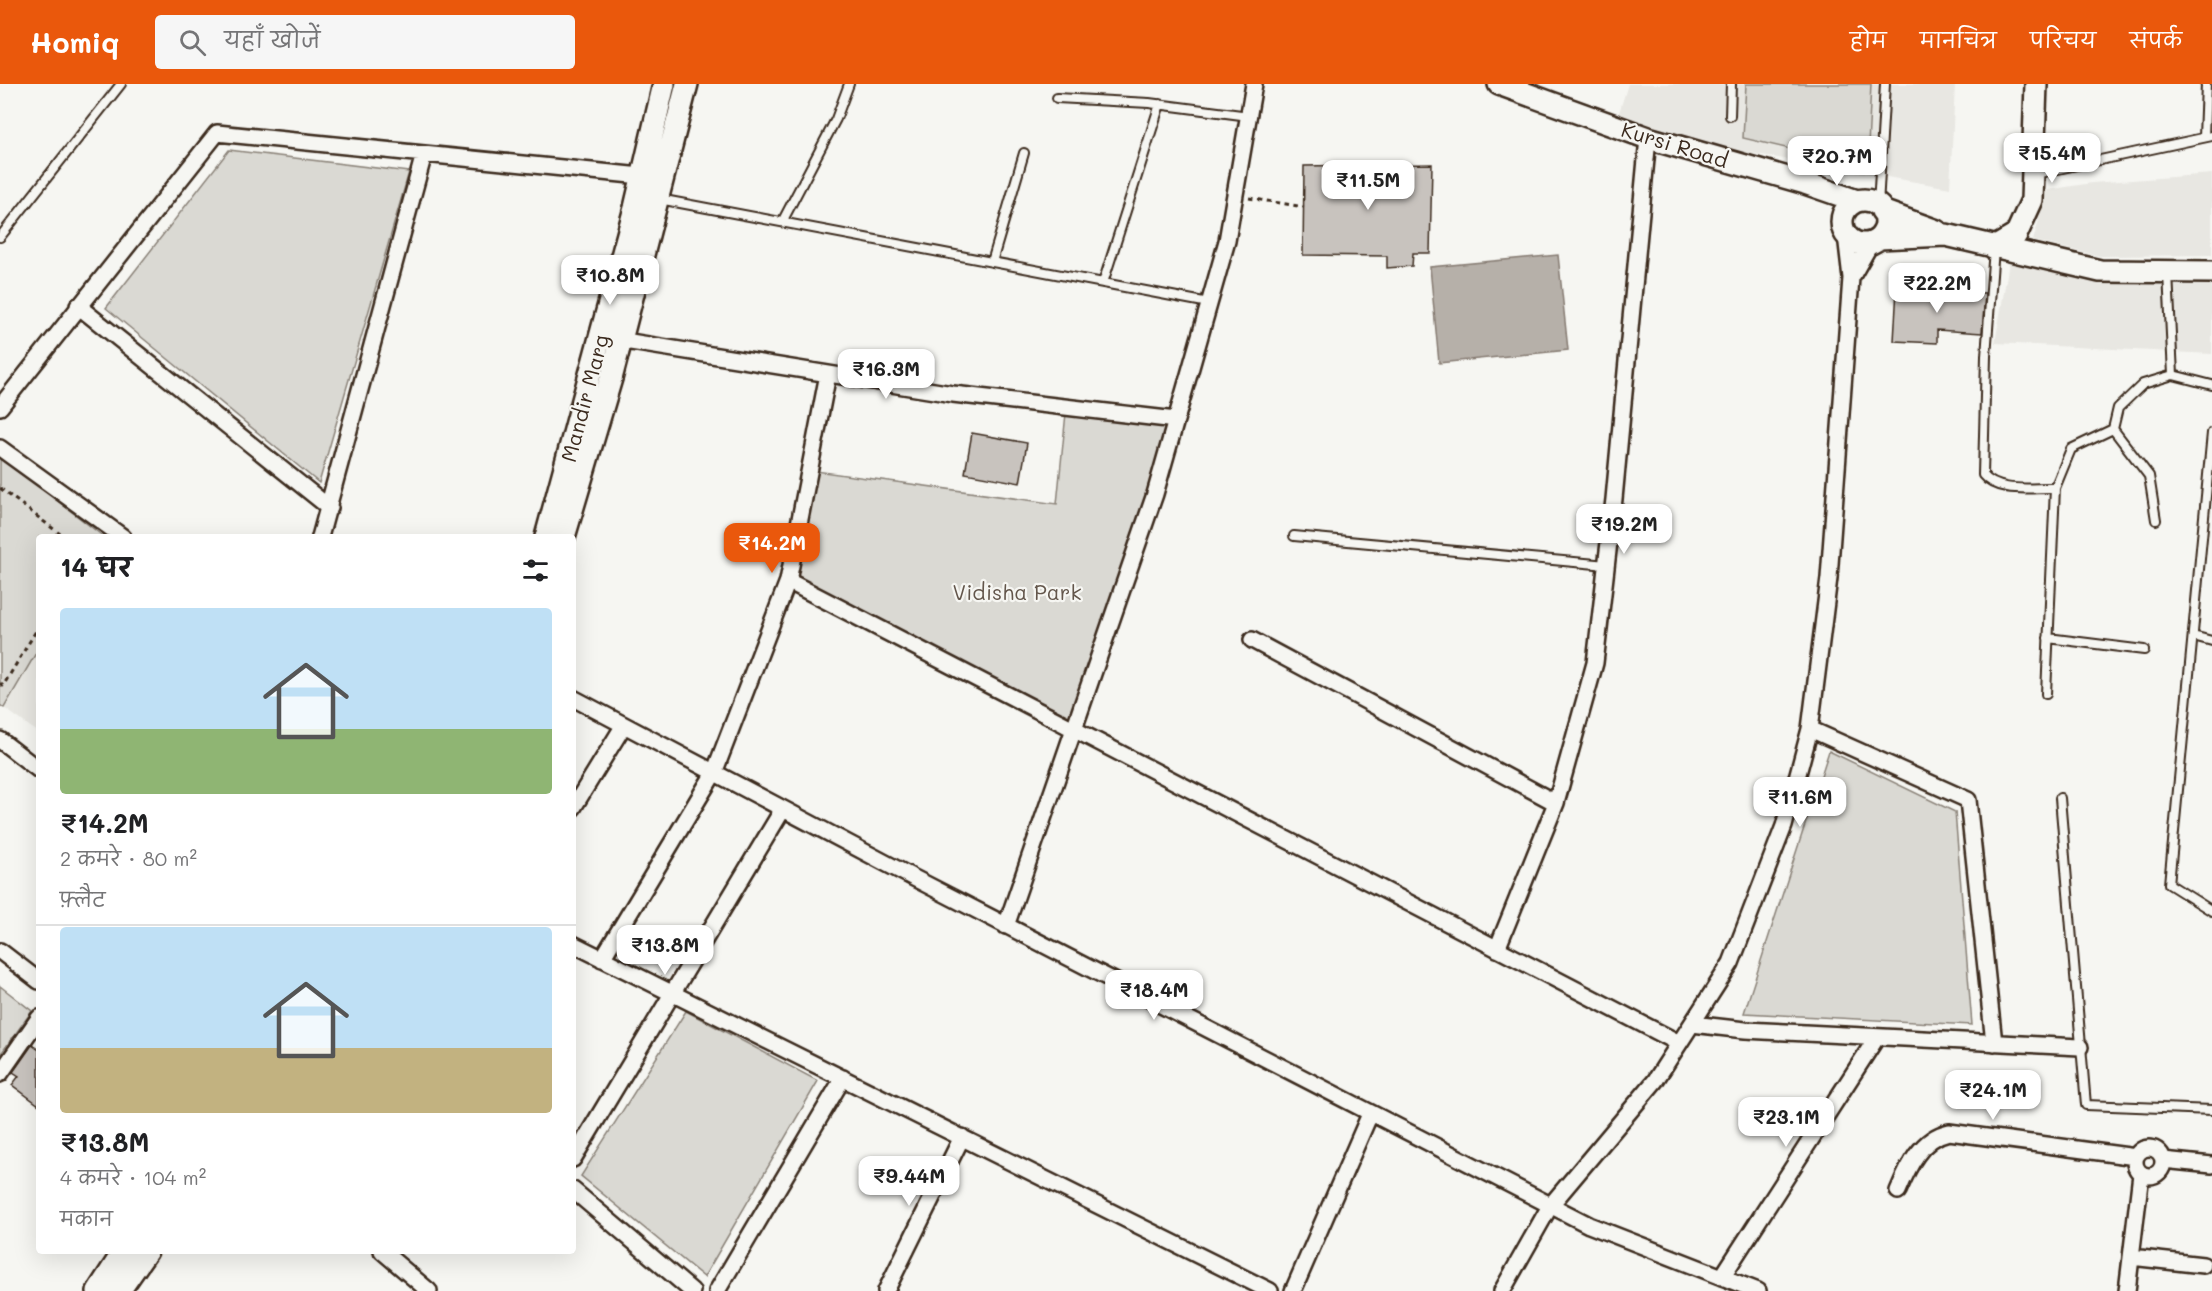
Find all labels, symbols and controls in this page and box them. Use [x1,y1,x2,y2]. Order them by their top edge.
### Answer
search box [155,15,575,69]
text: Homiq [30,24,119,60]
text: यहाँ खोजें [224,25,320,54]
icon: search [176,26,209,59]
text: होम [1850,26,1887,53]
text: मानचित्र [1920,26,1997,53]
text: परिचय [2030,26,2096,53]
text: संपर्क [2129,26,2182,53]
street label: Kursi Road [1618,115,1732,173]
pin: ₹15.4M [2003,133,2101,184]
pin: ₹20.7M [1788,136,1886,187]
text: ₹15.4M [2018,139,2086,165]
text: ₹20.7M [1802,142,1872,168]
pin: ₹11.5M [1319,160,1417,211]
text: ₹11.5M [1336,166,1400,192]
pin: ₹10.8M [561,255,659,306]
text: ₹10.8M [575,261,645,287]
pin: ₹22.2M [1888,263,1986,314]
text: ₹22.2M [1902,269,1972,295]
street label: Mandir Marg [554,331,614,465]
pin: ₹16.3M [837,349,935,400]
text: ₹16.3M [852,355,920,381]
pin: ₹19.2M [1575,504,1673,555]
text: ₹19.2M [1590,510,1658,536]
pin: ₹14.2M [723,523,821,574]
text: ₹14.2M [738,529,806,555]
text: 14 घर [60,550,132,584]
icon: filters [519,554,552,587]
park label: Vidisha Park [952,578,1082,605]
icon: home [252,647,360,755]
pin: ₹11.6M [1751,777,1849,828]
text: ₹11.6M [1767,783,1833,809]
text: ₹14.2M [60,806,149,840]
text: 2 कमरे · 80 m² [60,845,197,871]
text: फ़्लैट [60,886,106,912]
pin: ₹13.8M [616,925,714,976]
text: ₹13.8M [631,931,699,957]
icon: home [252,966,360,1074]
pin: ₹18.4M [1105,970,1203,1021]
text: ₹18.4M [1119,976,1189,1002]
pin: ₹24.1M [1944,1070,2042,1121]
text: ₹24.1M [1959,1076,2027,1102]
pin: ₹23.1M [1737,1097,1835,1148]
text: ₹23.1M [1752,1103,1820,1129]
text: ₹13.8M [60,1125,150,1159]
pin: ₹9.44M [860,1156,958,1207]
text: ₹9.44M [873,1162,945,1188]
text: 4 कमरे · 104 m² [60,1164,206,1190]
text: मकान [60,1205,113,1231]

